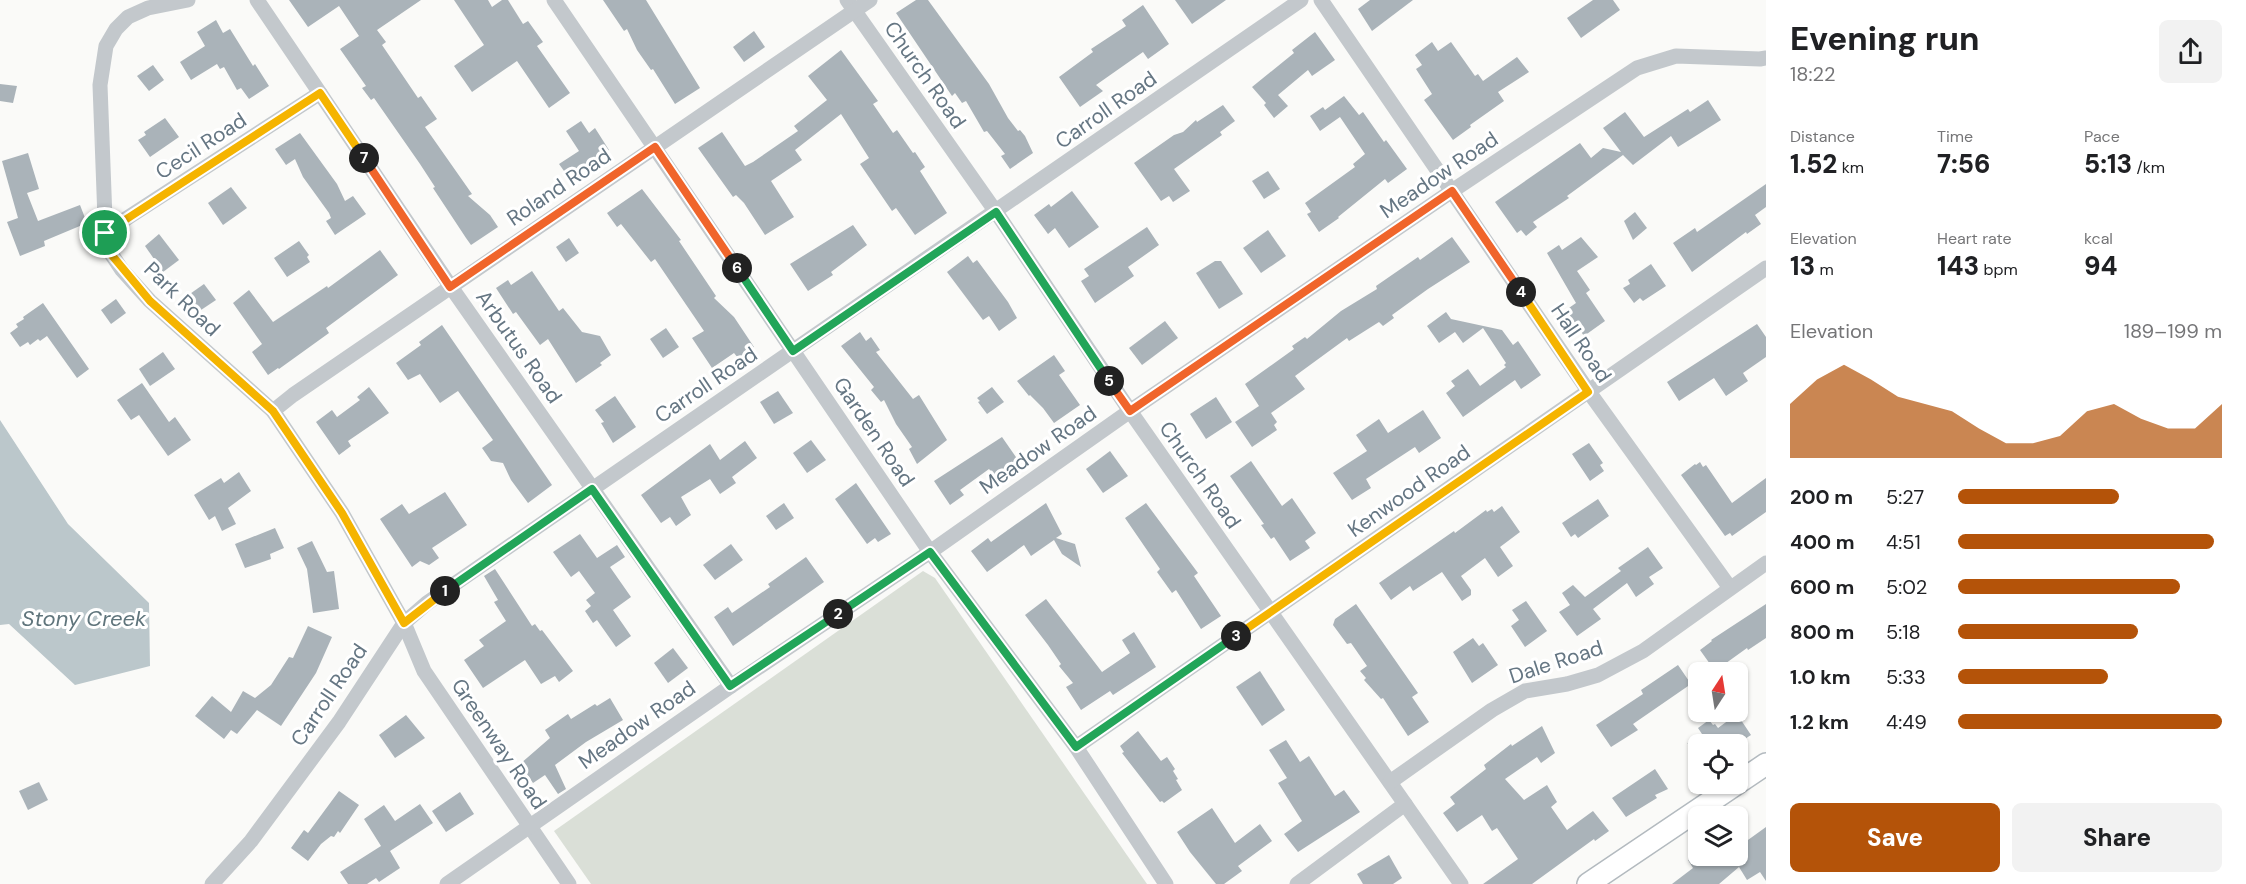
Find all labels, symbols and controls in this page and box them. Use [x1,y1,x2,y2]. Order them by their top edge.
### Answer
street label: Church Road [878,16,972,134]
text: Evening run [1790,17,1979,60]
button: share [2159,20,2222,83]
text: 18:22 [1790,61,1835,87]
street label: Carroll Road [1050,65,1162,155]
street label: Cecil Road [150,106,252,186]
street label: Meadow Road [1374,125,1504,225]
text: Distance [1790,126,1855,147]
text: Time [1937,126,1973,147]
text: Pace [2084,126,2120,147]
street label: Roland Road [501,142,617,232]
pin: 7 [349,143,379,173]
text: 7 [360,147,368,168]
text: 1.52 [1790,147,1837,181]
text: 7:56 [1937,147,1990,181]
text: 5:13 [2084,147,2132,181]
text: km [1837,157,1864,178]
text: /km [2132,157,2165,178]
pin [79,207,130,258]
icon: arrive [88,216,121,249]
text: Elevation [1790,228,1857,249]
text: Heart rate [1937,228,2012,249]
text: kcal [2084,228,2113,249]
text: 13 [1790,249,1815,283]
text: 143 [1937,249,1979,283]
text: 94 [2084,249,2118,283]
pin: 6 [722,253,752,283]
street label: Park Road [138,256,226,342]
text: 6 [732,257,742,278]
text: m [1815,259,1834,280]
text: bpm [1979,259,2018,280]
pin: 4 [1506,277,1536,307]
text: 4 [1516,281,1526,302]
street label: Arbutus Road [470,285,568,409]
street label: Hall Road [1544,298,1618,388]
text: Elevation [1790,318,1873,344]
text: 189–199 m [2124,318,2222,344]
street label: Carroll Road [649,340,763,430]
pin: 5 [1094,366,1124,396]
text: 5 [1104,370,1114,391]
street label: Garden Road [827,372,921,492]
street label: Meadow Road [974,399,1102,501]
street label: Church Road [1153,416,1247,534]
street label: Kenwood Road [1342,438,1476,544]
text: 200 m [1790,484,1853,510]
text: 5:27 [1886,484,1924,510]
text: 400 m [1790,529,1855,555]
text: 4:51 [1886,529,1921,555]
text: 600 m [1790,574,1854,600]
text: 5:02 [1886,574,1927,600]
pin: 1 [430,576,460,606]
text: 1 [442,580,448,601]
pin: 2 [823,599,853,629]
text: 2 [833,603,843,624]
water label: Stony Creek [22,604,147,633]
text: 800 m [1790,619,1854,645]
text: 5:18 [1886,619,1921,645]
pin: 3 [1221,621,1251,651]
text: 3 [1231,625,1241,646]
street label: Dale Road [1506,634,1606,690]
street label: Carroll Road [284,638,374,752]
north arrow [1688,662,1748,722]
map controls [1688,662,1748,866]
text: 1.0 km [1790,664,1851,690]
text: 5:33 [1886,664,1926,690]
street label: Greenway Road [445,673,553,815]
street label: Meadow Road [573,674,701,776]
text: 1.2 km [1790,709,1849,735]
text: 4:49 [1886,709,1927,735]
button: locate [1688,734,1748,794]
button: Save [1790,803,2000,872]
button: Share [2012,803,2222,872]
button: layers [1688,806,1748,866]

